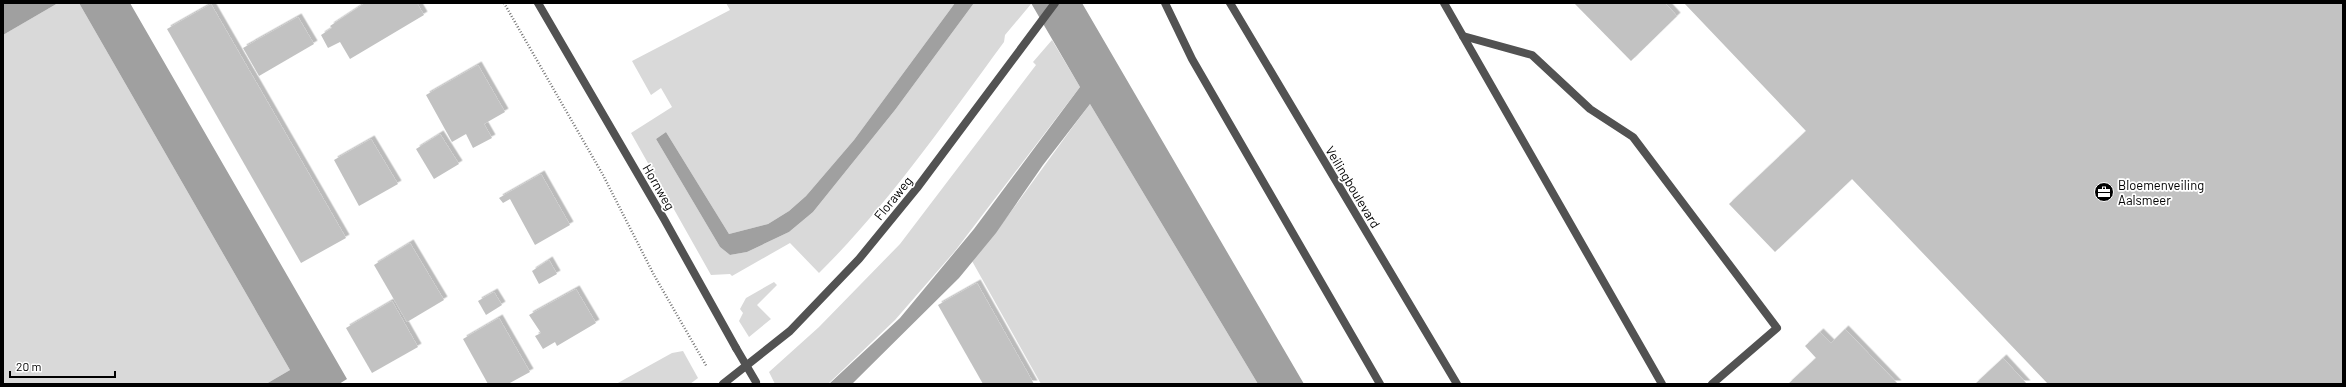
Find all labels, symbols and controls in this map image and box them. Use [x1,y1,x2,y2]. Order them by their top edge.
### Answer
street label: Veilingboulevard [1322,143,1384,231]
street label: Hornweg [640,161,679,213]
street label: Floraweg [870,173,916,223]
place label: Bloemenveiling Aalsmeer [2118,177,2204,208]
office icon: Bloemenveiling Aalsmeer [2093,181,2115,203]
scale bar [10,353,115,379]
text: 20 m [16,359,42,373]

